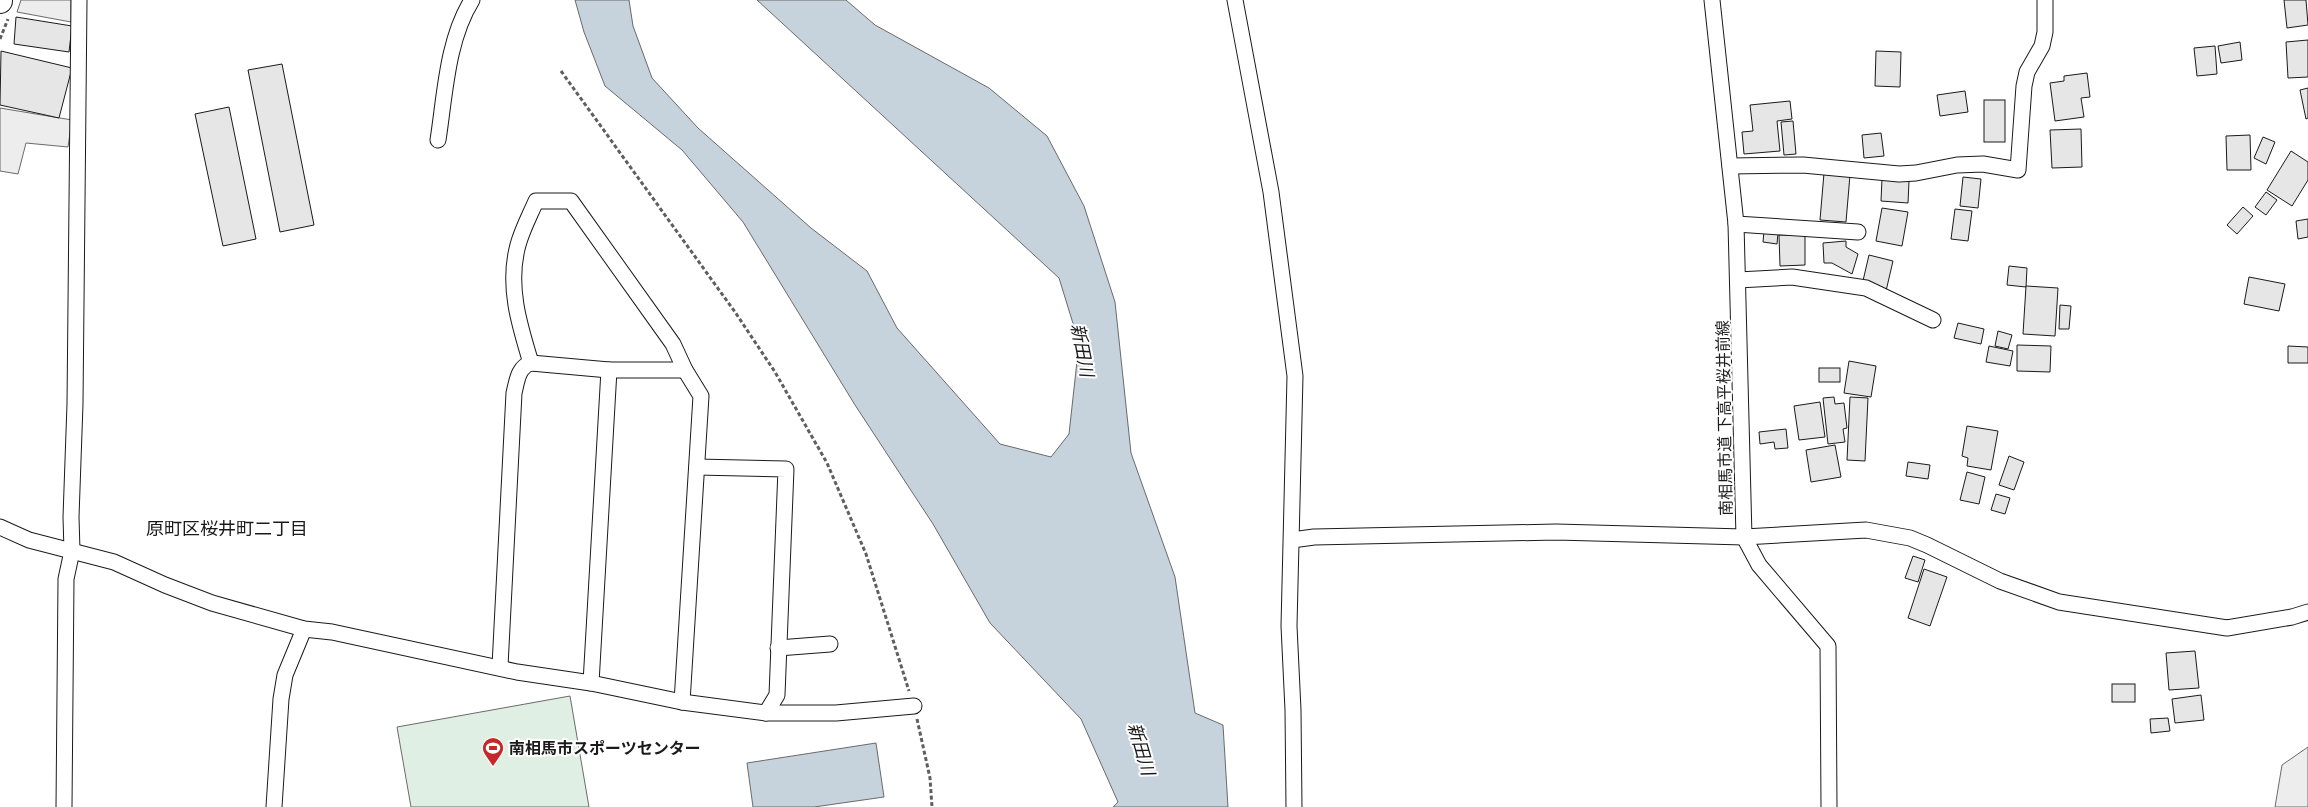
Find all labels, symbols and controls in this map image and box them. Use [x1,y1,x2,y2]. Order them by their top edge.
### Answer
street label: 南相馬市道 下高平桜井前線 [1711,320,1736,516]
water label: 新田川 [1066,321,1100,381]
district label: 原町区桜井町二丁目 [146,516,308,540]
water label: 新田川 [1123,719,1161,780]
sports icon: 南相馬市スポーツセンター [481,736,505,767]
place label: 南相馬市スポーツセンター [509,737,701,758]

